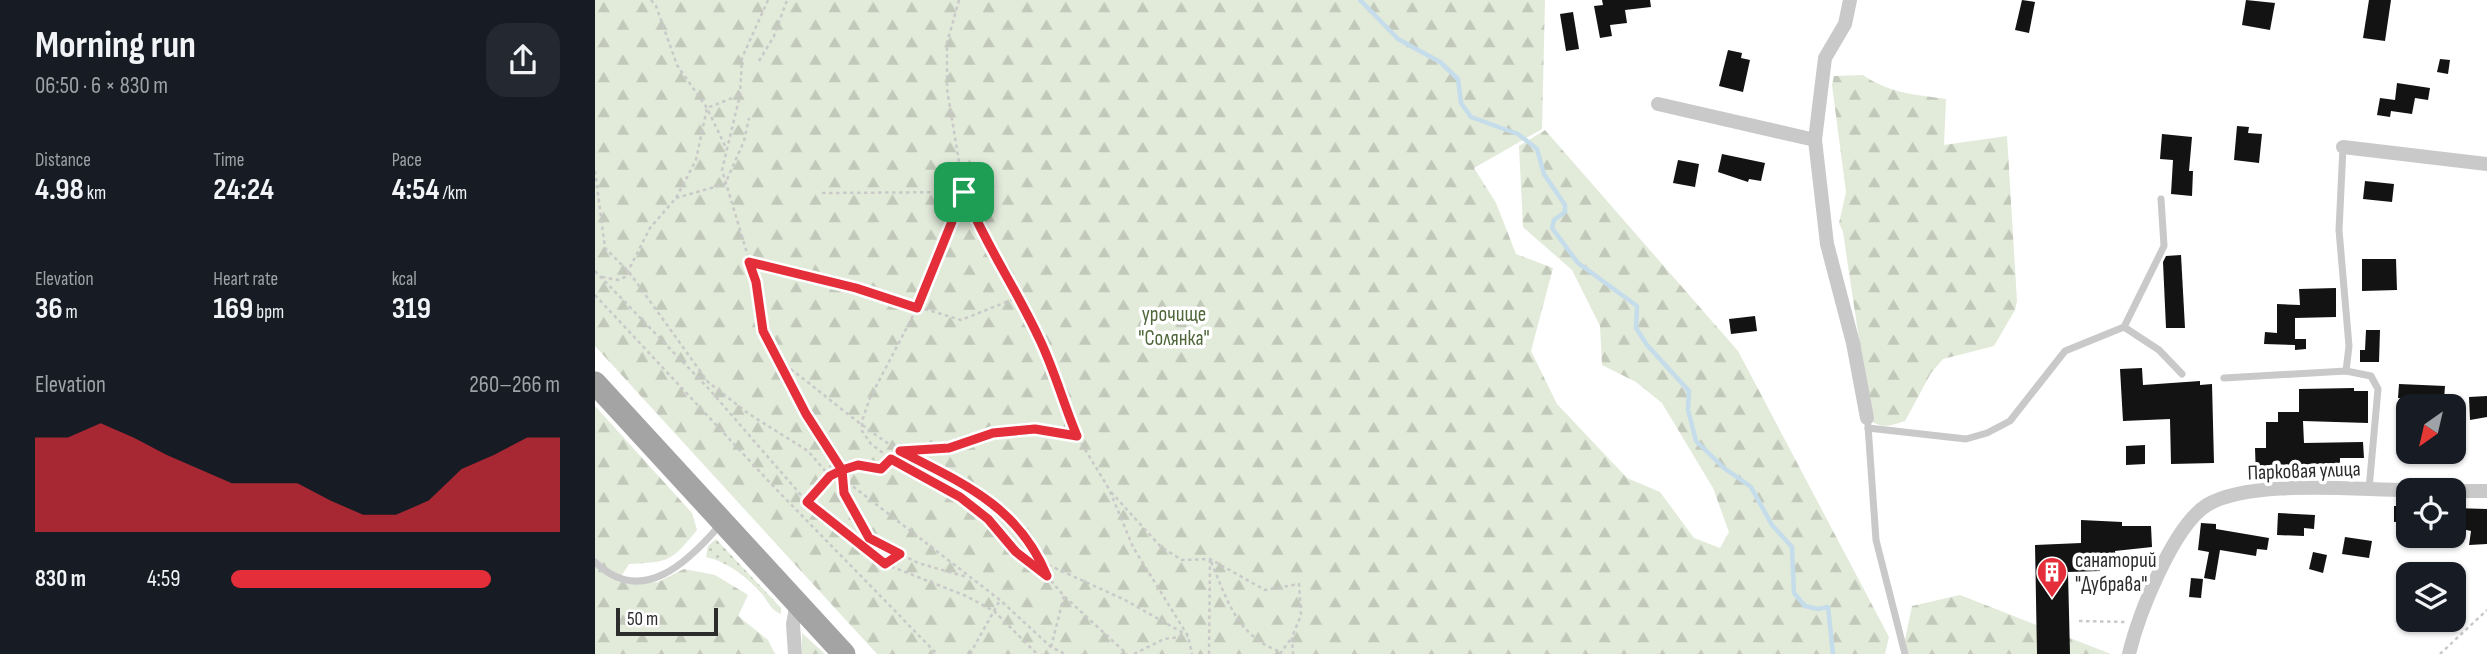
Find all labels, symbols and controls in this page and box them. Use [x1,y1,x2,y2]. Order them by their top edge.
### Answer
text: Morning run [35,23,196,68]
button: share [486,23,560,97]
text: 06:50 · 6 × 830 m [35,72,168,100]
text: Distance [35,149,91,172]
text: Time [213,149,244,172]
text: Pace [392,149,422,172]
pin [934,162,994,222]
text: 4.98 [35,172,84,208]
text: 24:24 [213,172,274,208]
text: 4:54 [392,172,439,208]
icon: arrive [945,173,983,211]
text: km [84,182,106,205]
text: /km [439,182,467,205]
text: Elevation [35,268,94,291]
text: Heart rate [213,268,278,291]
text: kcal [392,268,417,291]
text: 36 [35,291,63,327]
text: 169 [213,291,253,327]
text: 319 [392,291,431,327]
text: m [63,301,78,324]
text: bpm [253,301,284,324]
park label: урочище "Солянка" [1138,302,1210,351]
text: Elevation [35,371,106,399]
text: 260–266 m [469,371,560,399]
north arrow [2396,394,2466,464]
map controls [2396,394,2466,632]
street label: Парковая улица [2247,457,2361,485]
button: locate [2396,478,2466,548]
place label: санаторий "Дубрава" [2075,548,2157,597]
building icon: санаторий "Дубрава" [2035,555,2069,599]
button: layers [2396,562,2466,632]
text: 830 m [35,565,86,593]
text: 4:59 [147,565,180,593]
scale bar [616,605,717,637]
text: 50 m [627,608,658,631]

